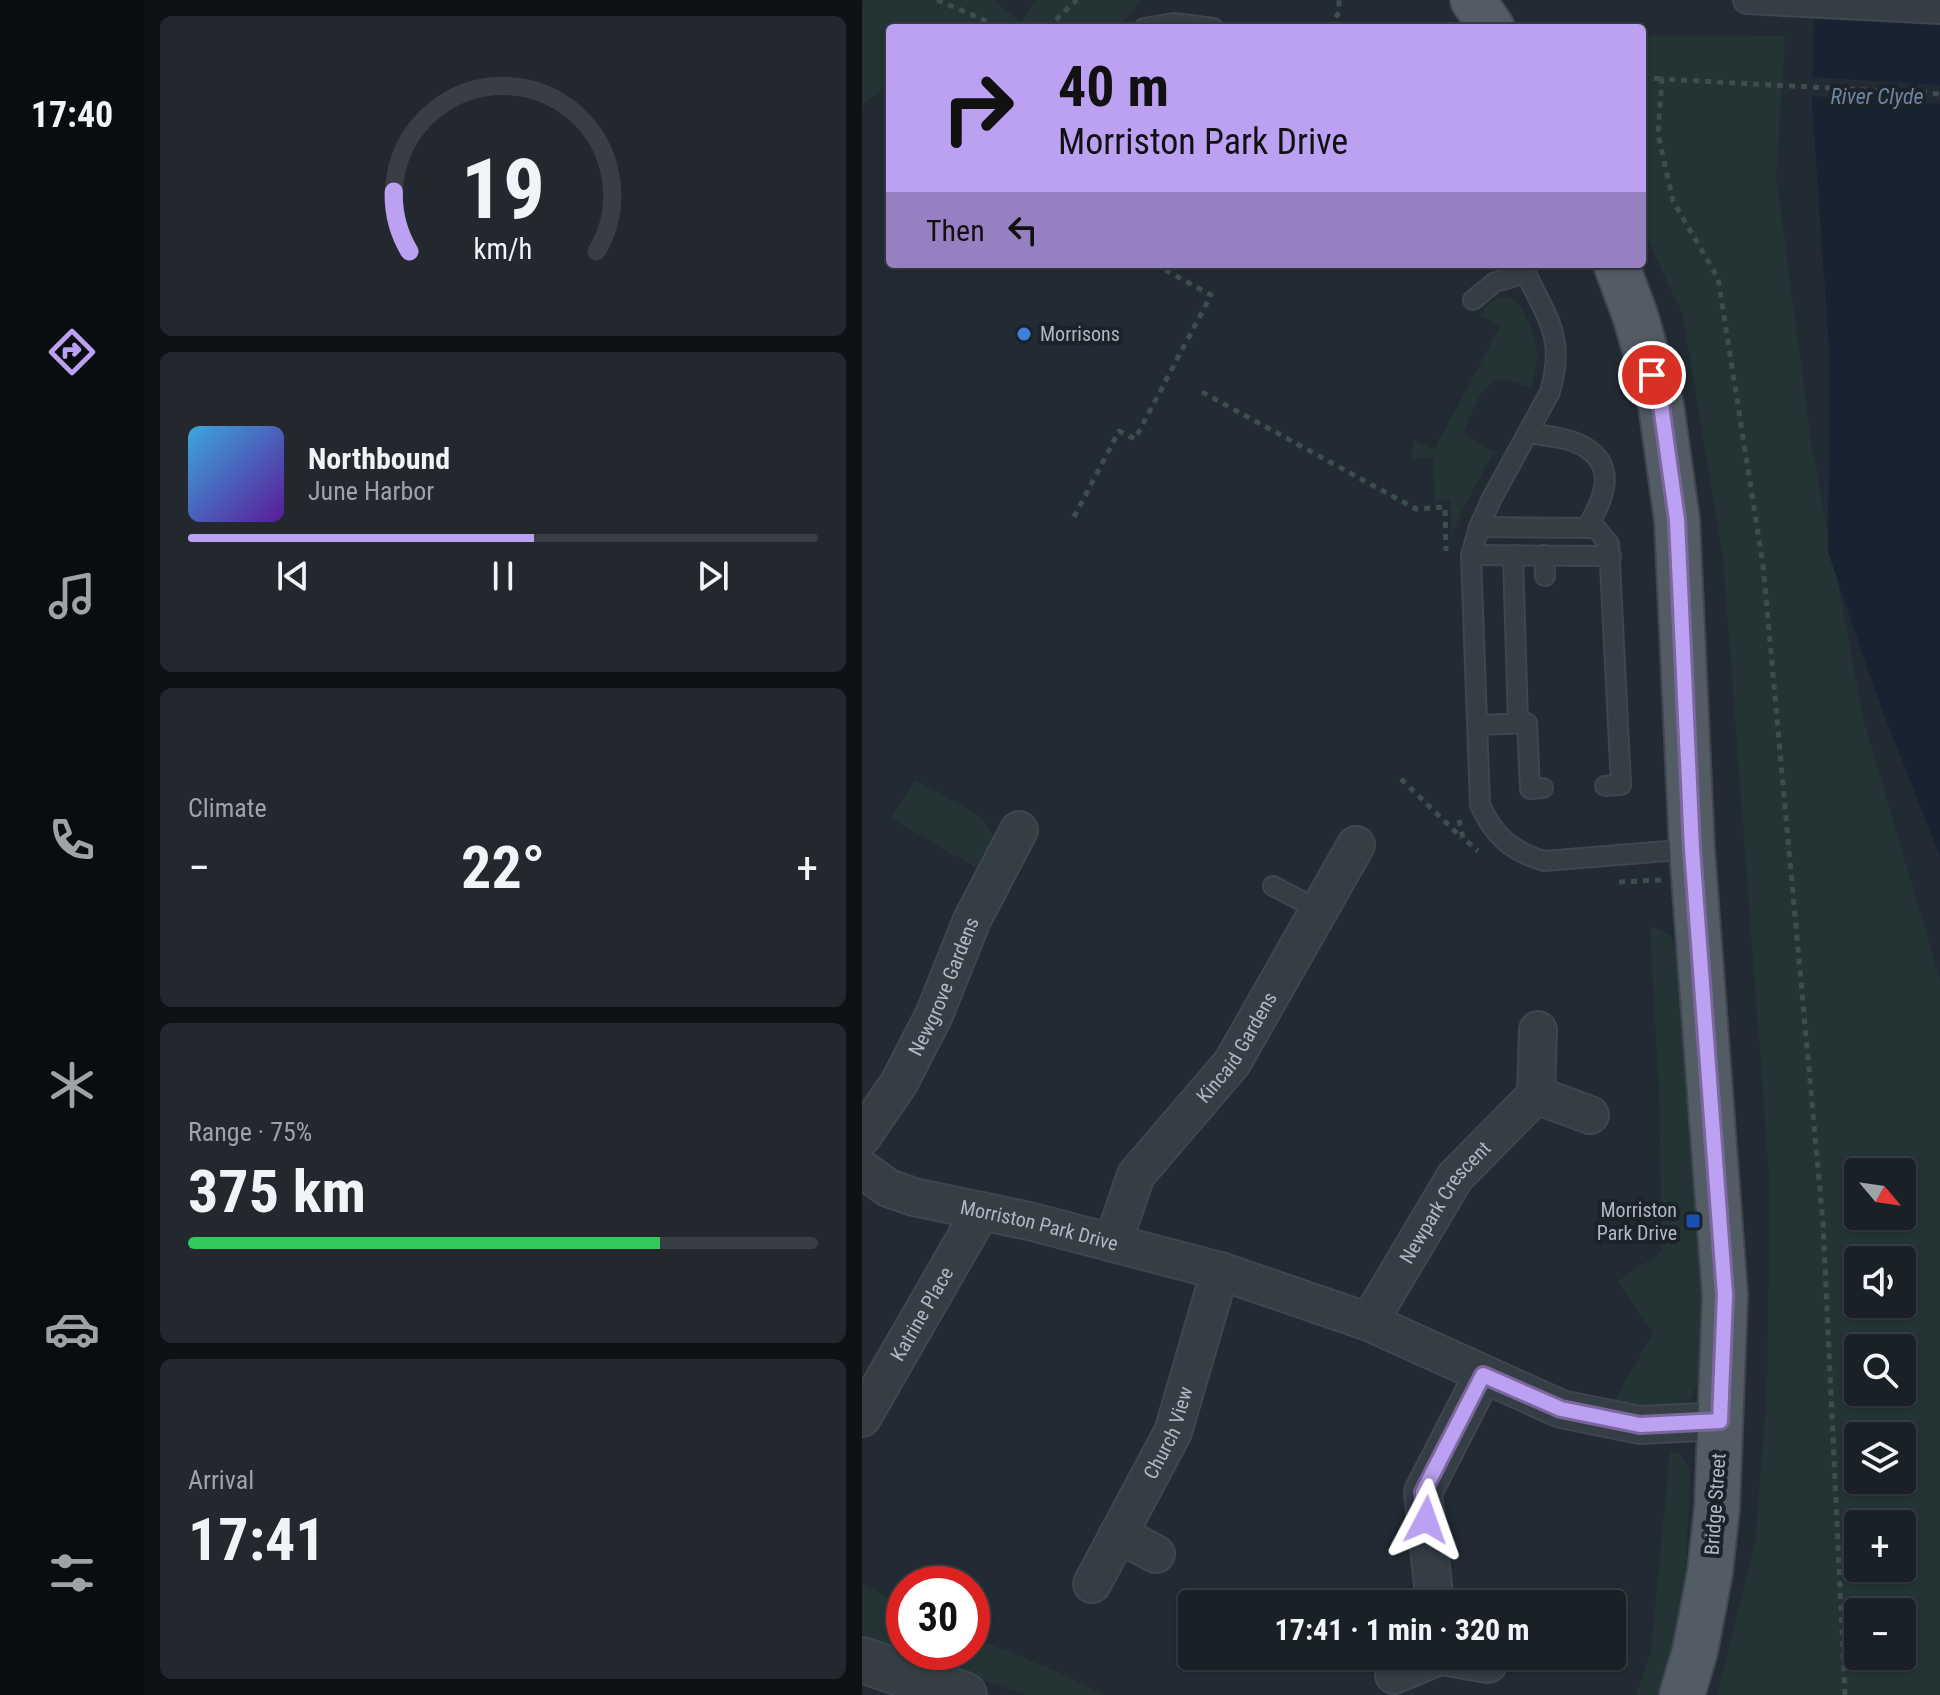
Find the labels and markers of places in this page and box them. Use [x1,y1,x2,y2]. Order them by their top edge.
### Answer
place label: Morrisons [1040,322,1120,346]
marker: Morrisons [1015,325,1033,343]
pin [1618,341,1686,409]
place label: Morriston Park Drive [1597,1198,1677,1245]
marker: Morriston Park Drive [1684,1212,1702,1230]

